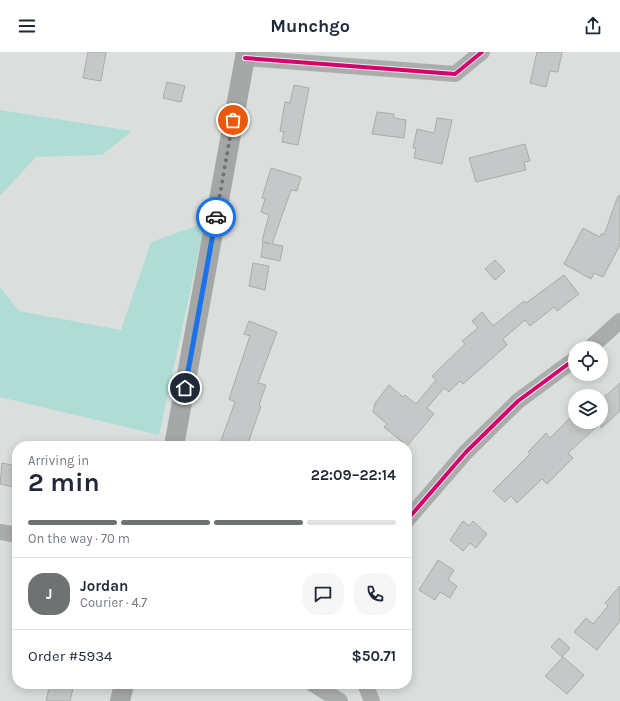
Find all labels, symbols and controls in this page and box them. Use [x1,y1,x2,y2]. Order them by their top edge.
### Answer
icon: menu [16,15,38,37]
text: Munchgo [270,15,350,37]
icon: share [582,15,604,37]
pin [216,103,250,137]
icon: bag [222,109,244,131]
courier [196,197,236,237]
icon: car [205,206,227,228]
map controls [568,341,608,429]
button: locate [568,341,608,381]
pin [168,371,202,405]
icon: home [174,377,196,399]
button: layers [568,389,608,429]
text: Arriving in [28,453,89,468]
text: 22:09–22:14 [311,466,396,484]
text: 2 min [28,467,100,498]
text: On the way · 70 m [28,531,130,546]
button: chat [302,573,344,615]
button: phone [354,573,396,615]
text: Jordan [80,577,128,595]
text: J [46,585,52,603]
text: Courier · 4.7 [80,595,147,610]
text: Order #5934 [28,647,112,665]
text: $50.71 [351,647,396,665]

